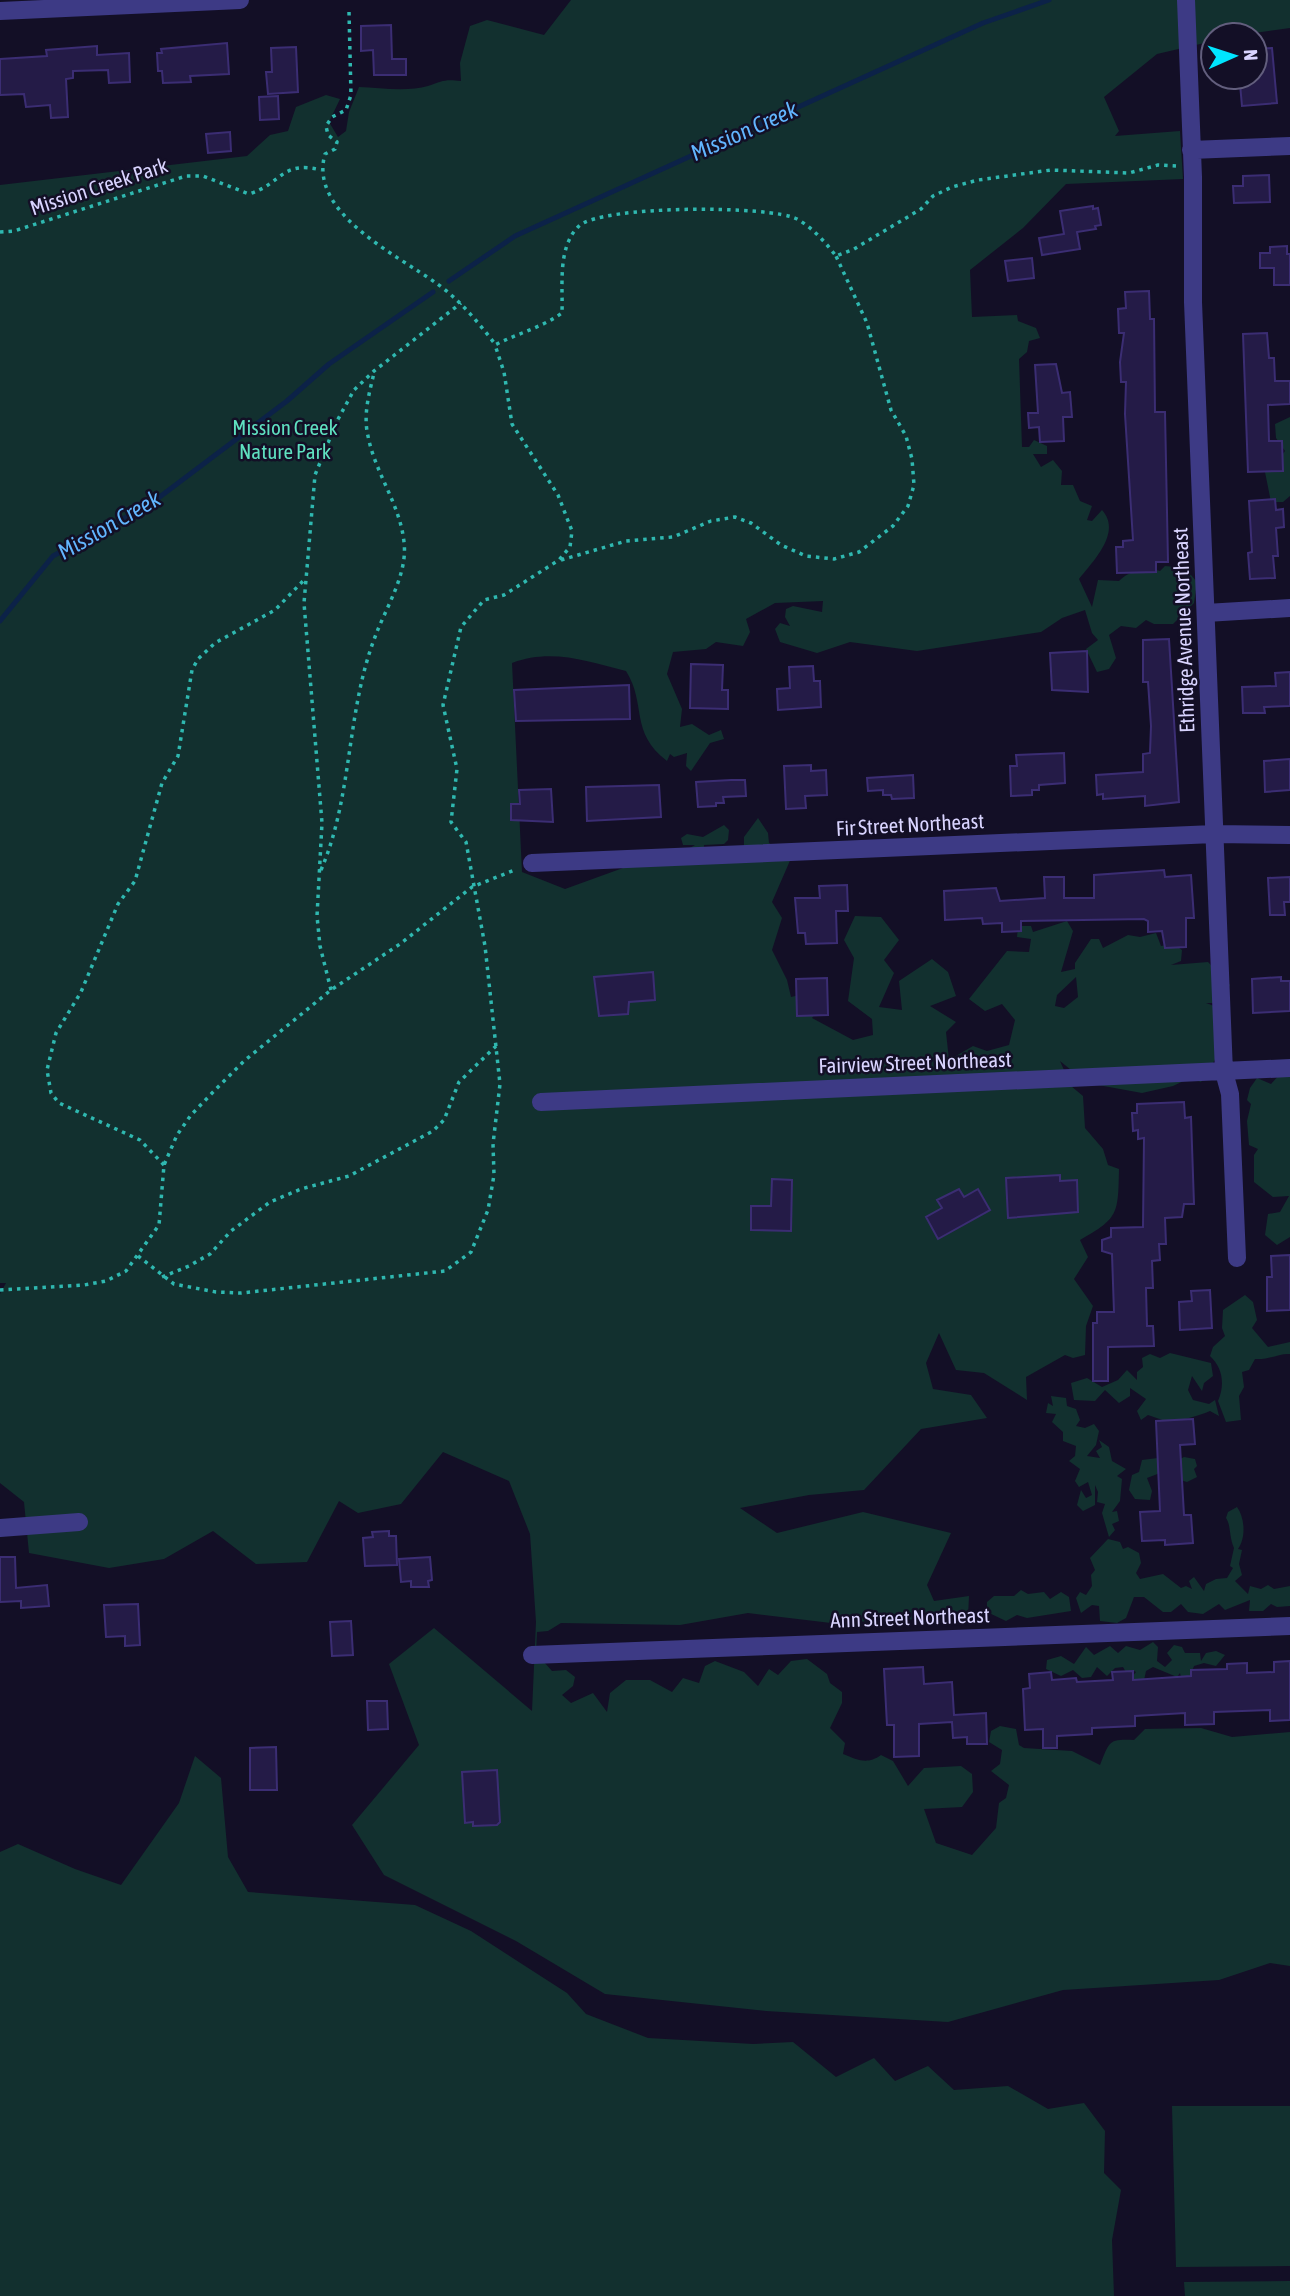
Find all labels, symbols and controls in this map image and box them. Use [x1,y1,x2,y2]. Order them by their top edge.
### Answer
north arrow [1199,21,1269,91]
text: N [1240,49,1262,61]
water label: Mission Creek [686,96,802,166]
street label: Mission Creek Park [27,152,171,220]
park label: Mission Creek Nature Park [232,415,338,463]
water label: Mission Creek [53,485,166,565]
street label: Ethridge Avenue Northeast [1167,527,1199,733]
street label: Fir Street Northeast [835,808,985,840]
street label: Fairview Street Northeast [818,1047,1012,1077]
street label: Ann Street Northeast [830,1602,990,1632]

